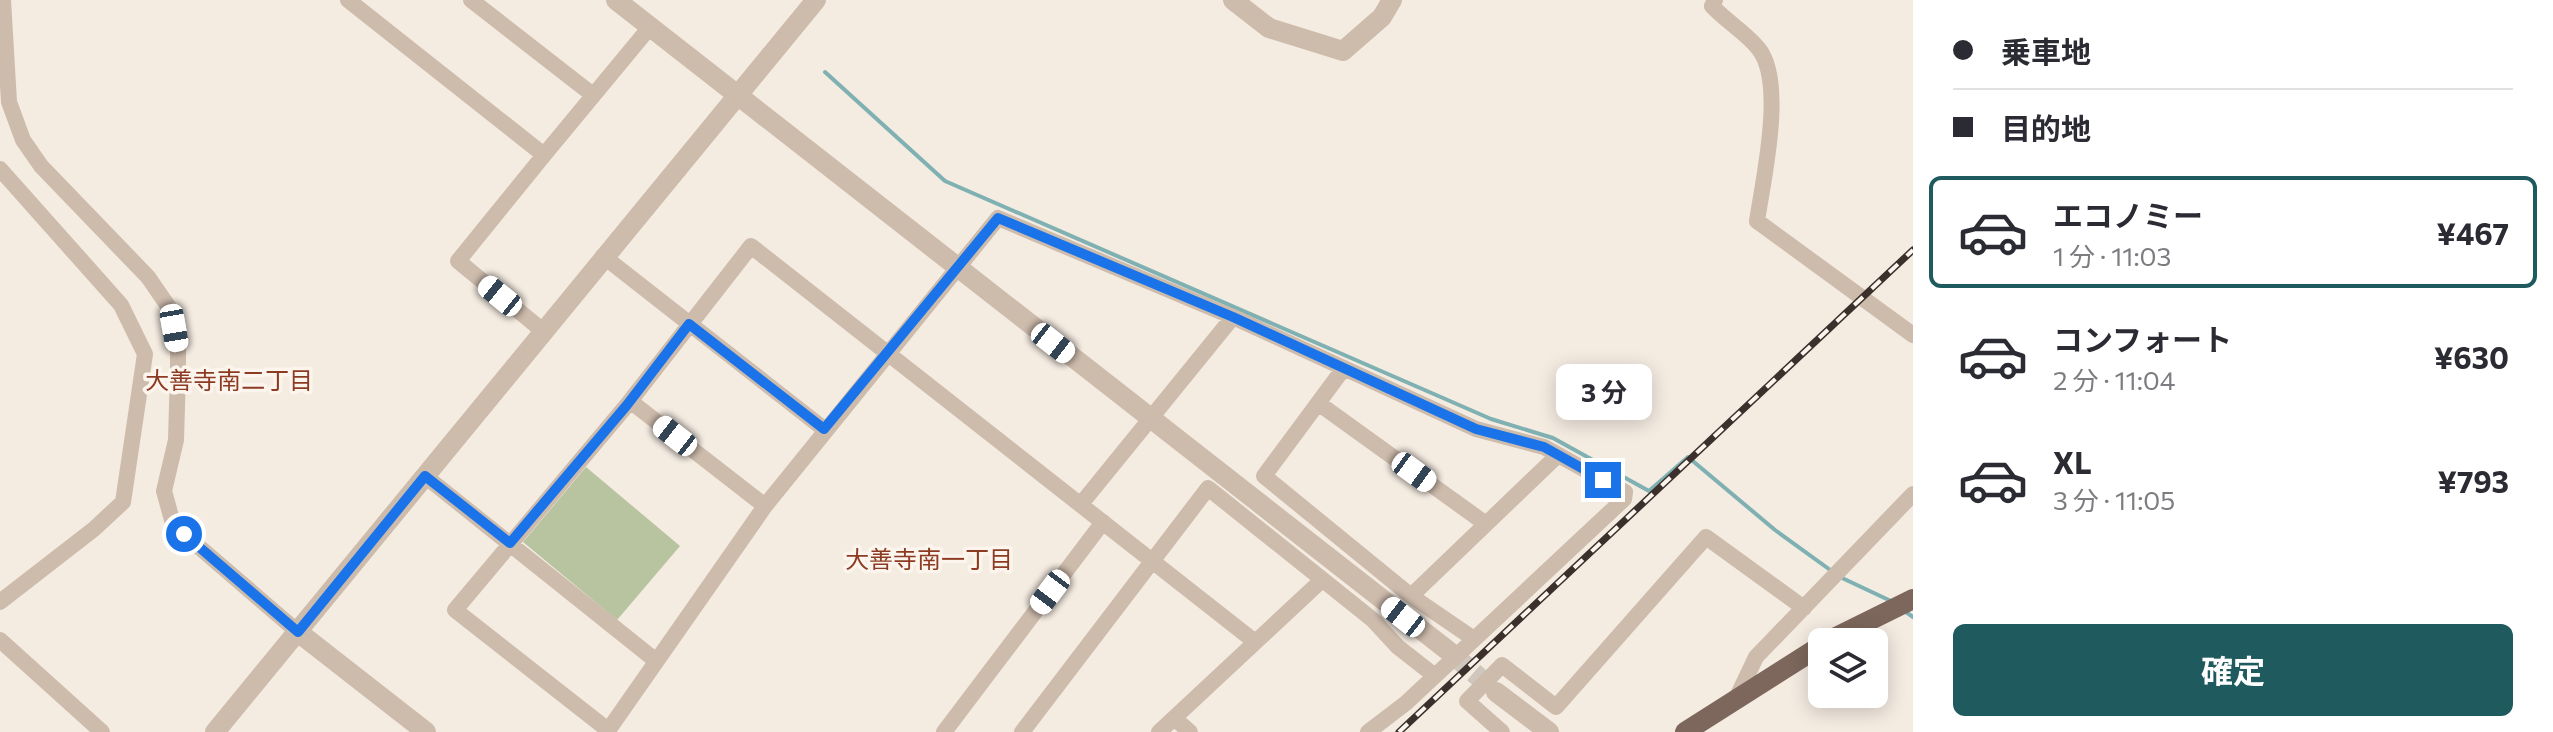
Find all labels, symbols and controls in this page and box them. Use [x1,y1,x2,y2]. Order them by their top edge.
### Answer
text: 乗車地 [2001,32,2091,69]
text: 目的地 [2001,109,2091,146]
icon: car [1957,196,2029,268]
text: エコノミー [2053,196,2203,233]
text: ¥467 [2436,214,2509,251]
text: 1 分 · 11:03 [2053,240,2171,271]
car [474,272,526,320]
car [158,302,190,354]
car [1027,319,1079,367]
icon: car [1957,320,2029,392]
text: コンフォート [2053,320,2232,357]
text: ¥630 [2434,338,2509,375]
callout: 3 分 [1555,364,1651,420]
text: 2 分 · 11:04 [2053,364,2175,395]
district label: 大善寺南二丁目 [145,365,313,394]
text: 3 分 [1581,376,1627,407]
car [649,412,701,460]
text: XL [2053,443,2092,480]
icon: car [1957,444,2029,516]
car [1388,448,1440,496]
route end [1585,462,1621,498]
text: ¥793 [2437,462,2509,499]
text: 3 分 · 11:05 [2053,484,2175,515]
route start [166,516,202,552]
district label: 大善寺南一丁目 [845,544,1013,573]
car [1026,566,1074,618]
car [1377,593,1429,641]
button: 確定 [1953,624,2513,716]
map controls [1808,628,1888,708]
button: layers [1808,628,1888,708]

